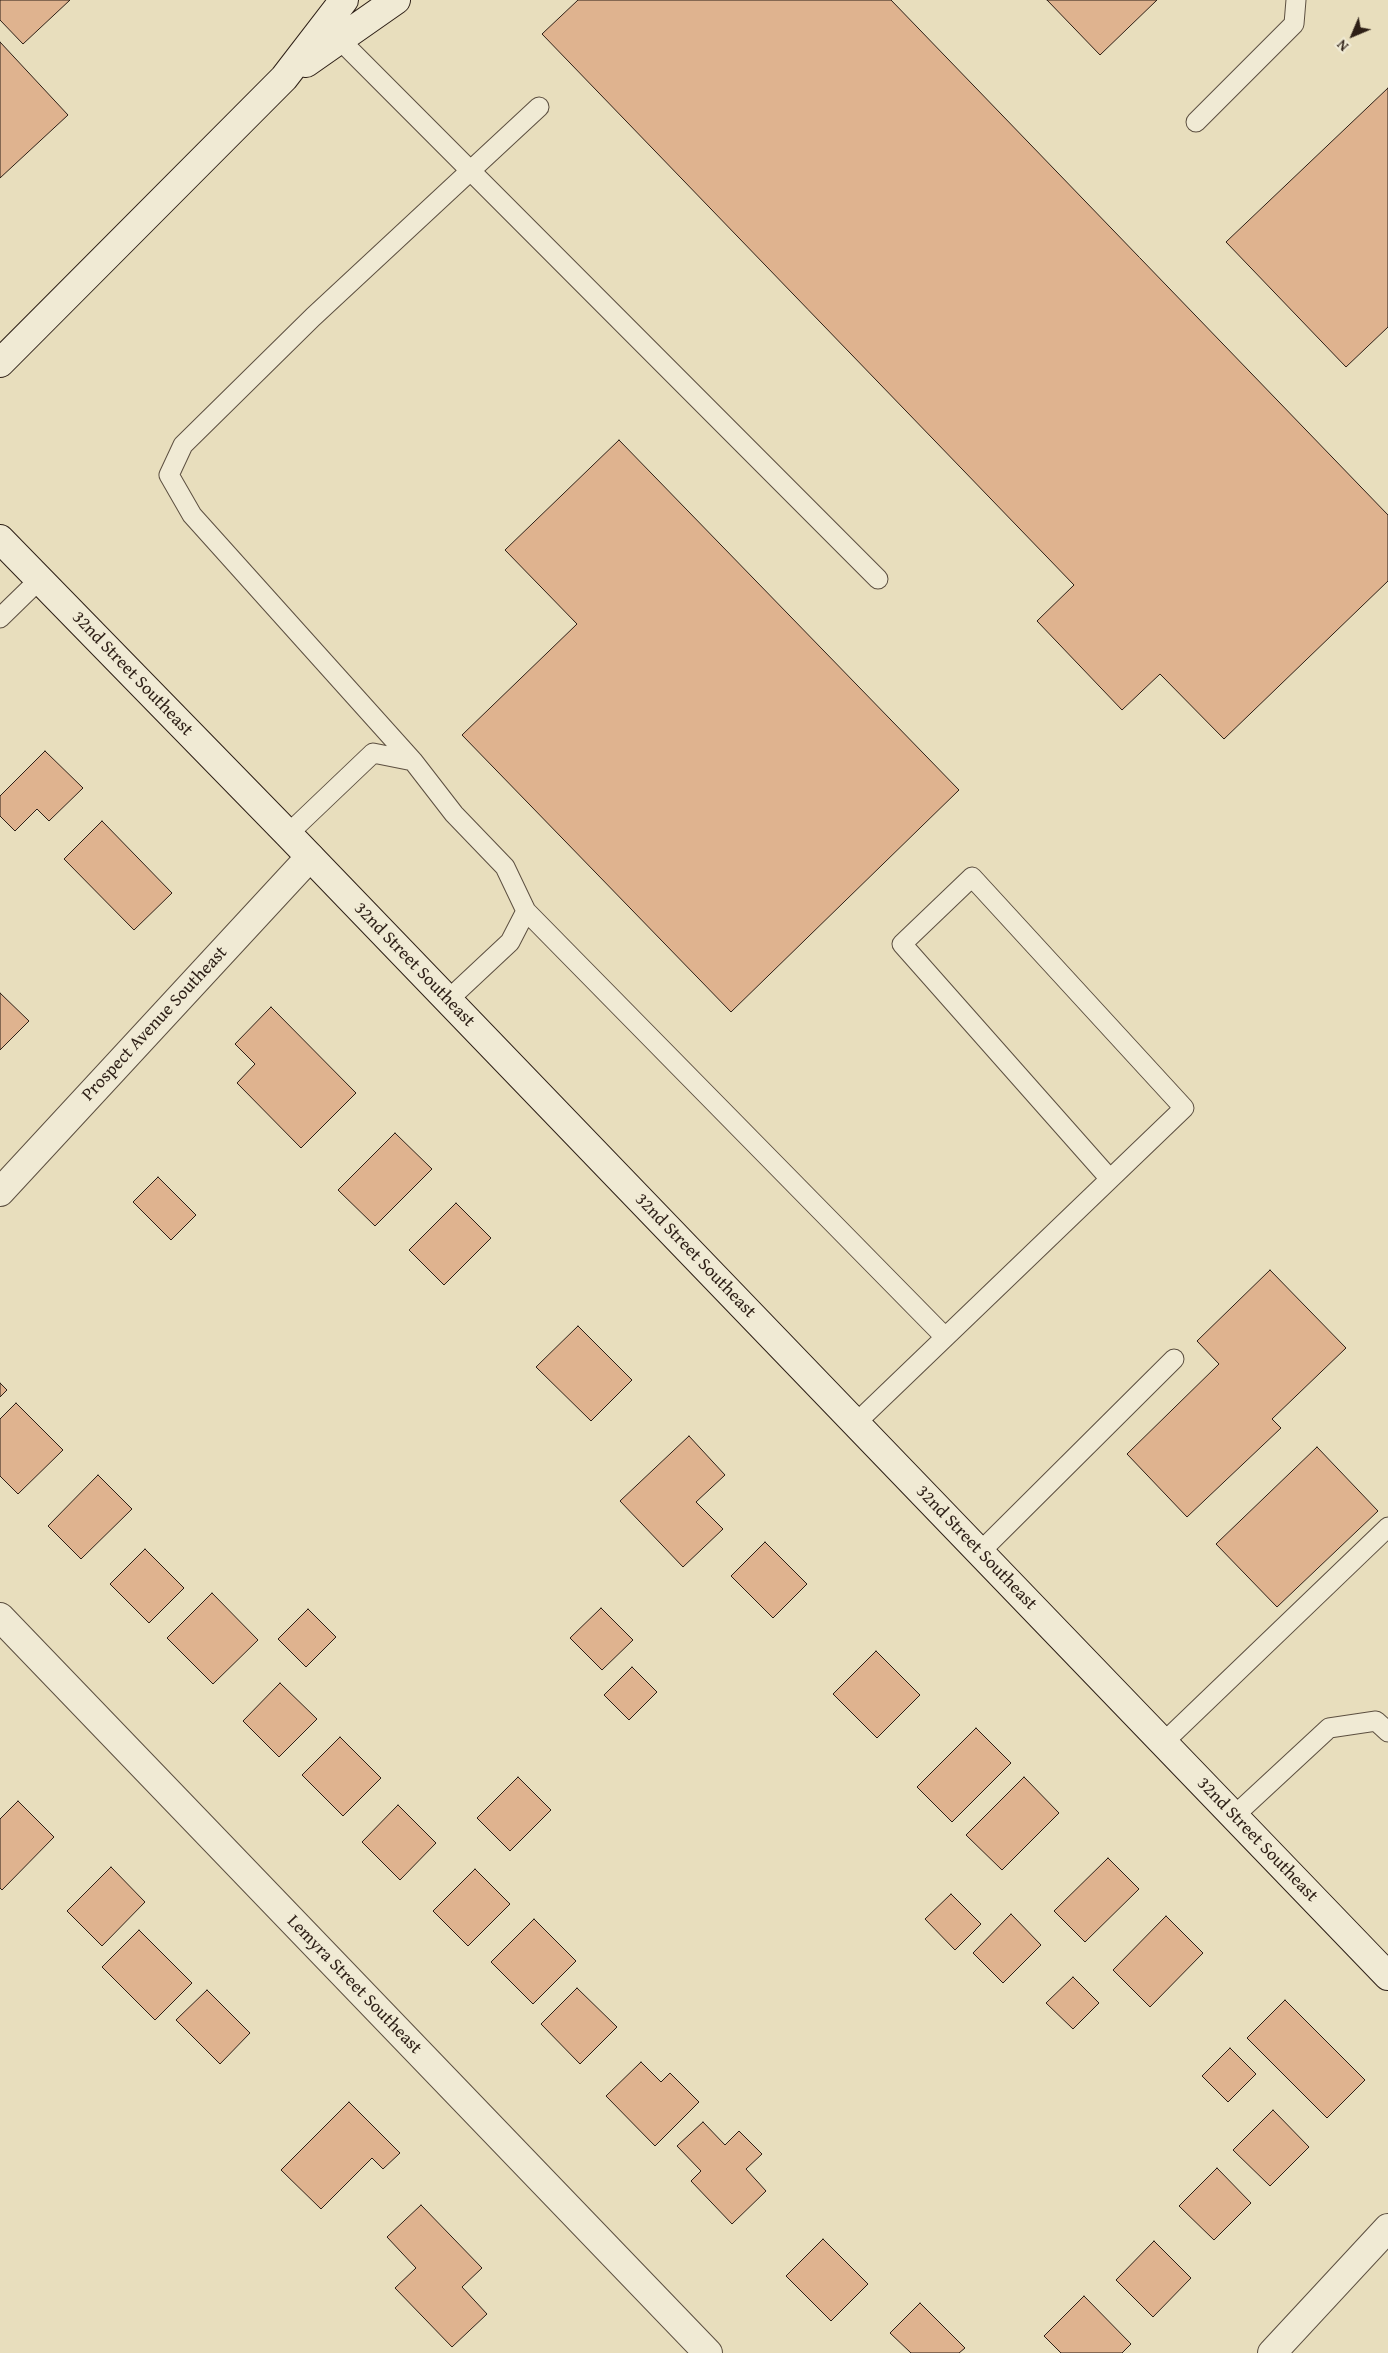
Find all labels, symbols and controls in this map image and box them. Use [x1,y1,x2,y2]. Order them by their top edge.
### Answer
north arrow [1328,10,1378,60]
text: N [1332,35,1353,56]
street label: 32nd Street Southeast [67,607,197,741]
street label: 32nd Street Southeast [349,898,479,1032]
street label: Prospect Avenue Southeast [78,942,232,1106]
street label: 32nd Street Southeast [630,1189,760,1323]
street label: 32nd Street Southeast [911,1481,1041,1615]
street label: 32nd Street Southeast [1192,1773,1322,1907]
street label: Lemyra Street Southeast [282,1911,426,2059]

